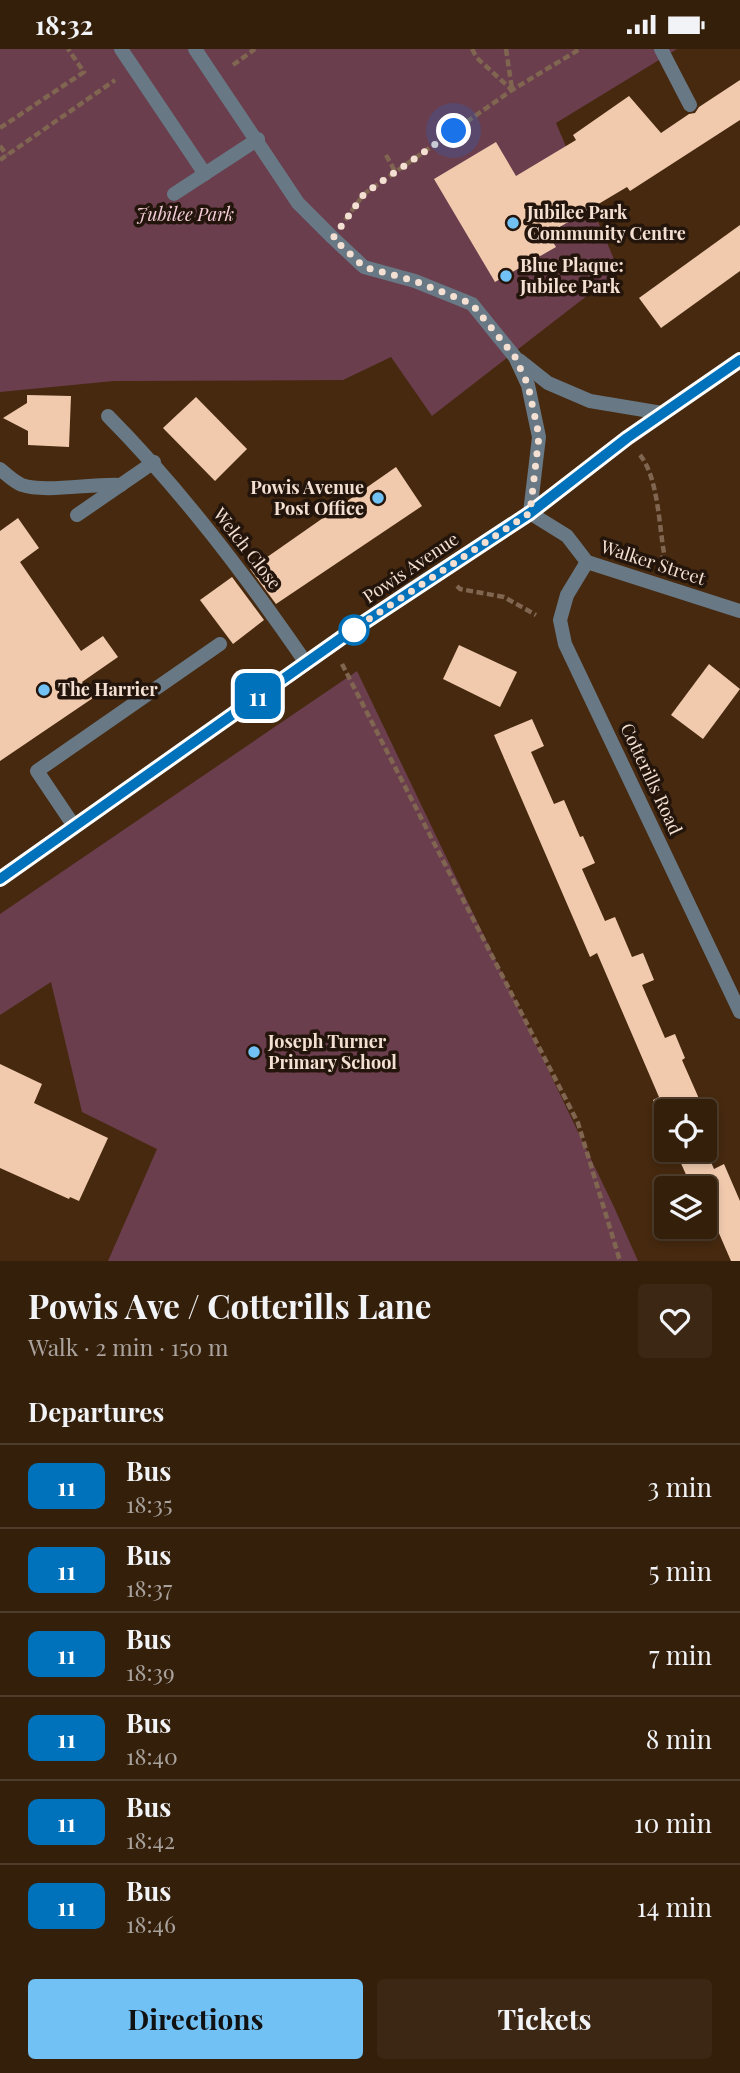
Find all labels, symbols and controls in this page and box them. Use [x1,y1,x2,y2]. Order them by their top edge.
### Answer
text: 18:32 [35,7,93,42]
your location [436,113,471,148]
place label: Jubilee Park Community Centre [526,200,686,245]
park label: Jubilee Park [136,202,234,226]
marker: Jubilee Park Community Centre [505,215,521,231]
place label: Blue Plaque: Jubilee Park [519,253,624,298]
marker: Blue Plaque: Jubilee Park [498,268,514,284]
place label: Powis Avenue Post Office [250,475,364,520]
marker: Powis Avenue Post Office [370,490,386,506]
street label: Welch Close [208,502,287,594]
street label: Powis Avenue [358,526,463,608]
street label: Walker Street [597,534,709,590]
unlabelled marker [339,615,369,645]
line badge: 11 [226,673,290,719]
place label: The Harrier [58,677,158,701]
text: 11 [249,680,267,712]
marker: The Harrier [36,682,52,698]
street label: Cotterills Road [616,719,688,839]
place label: Joseph Turner Primary School [267,1029,397,1074]
marker: Joseph Turner Primary School [246,1044,262,1060]
map controls [654,1099,717,1239]
button: locate [654,1099,717,1162]
button: layers [654,1176,717,1239]
text: Powis Ave / Cotterills Lane [28,1283,431,1327]
button: heart [638,1284,712,1358]
text: Walk · 2 min · 150 m [28,1331,229,1362]
text: Departures [28,1394,164,1429]
text: Bus [126,1453,171,1488]
text: 3 min [648,1469,712,1504]
text: 11 [57,1470,76,1502]
text: 18:35 [126,1488,173,1519]
text: Bus [126,1537,171,1572]
text: 5 min [649,1553,712,1588]
text: 11 [57,1554,76,1586]
text: 18:37 [126,1572,172,1603]
text: Bus [126,1621,171,1656]
text: 7 min [649,1637,712,1672]
text: 11 [57,1638,76,1670]
text: 18:39 [126,1656,175,1687]
text: Bus [126,1705,171,1740]
text: 8 min [646,1721,712,1756]
text: 11 [57,1722,76,1754]
text: 18:40 [126,1740,178,1771]
text: Bus [126,1789,171,1824]
text: 10 min [634,1805,712,1840]
text: 11 [57,1806,76,1838]
text: 18:42 [126,1824,175,1855]
text: Bus [126,1873,171,1908]
text: 14 min [637,1889,712,1924]
text: 11 [57,1890,76,1922]
text: 18:46 [126,1908,176,1939]
button: Directions [28,1979,363,2059]
button: Tickets [377,1979,712,2059]

